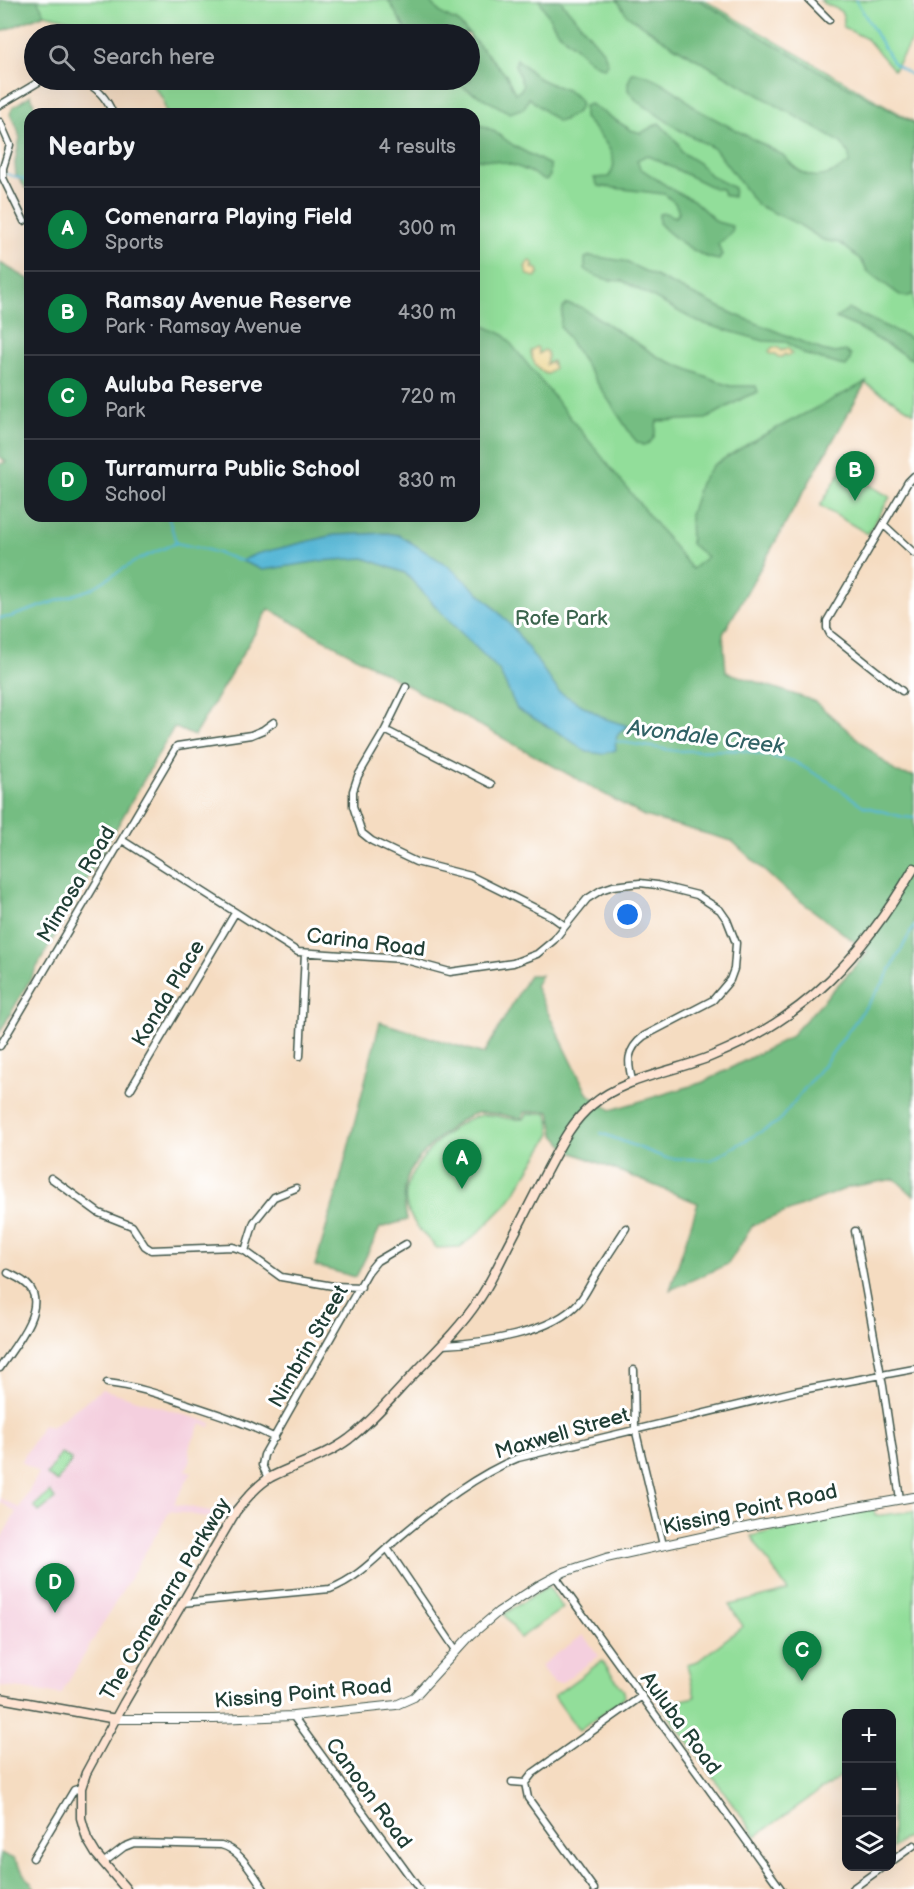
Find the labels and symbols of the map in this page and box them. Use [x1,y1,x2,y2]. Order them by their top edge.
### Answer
pin: B [836,452,874,501]
park label: Rofe Park [515,606,608,631]
water label: Avondale Creek [625,714,787,761]
street label: Mimosa Road [32,822,121,947]
your location [613,900,642,929]
street label: Carina Road [305,923,427,962]
street label: Konda Place [127,935,210,1051]
pin: A [442,1140,482,1189]
street label: Nimbrin Street [263,1280,354,1412]
street label: Maxwell Street [492,1402,633,1465]
street label: Kissing Point Road [661,1479,840,1540]
street label: The Comenarra Parkway [95,1493,236,1705]
pin: D [36,1564,74,1613]
pin: C [782,1632,822,1681]
street label: Auluba Road [635,1667,726,1780]
street label: Kissing Point Road [213,1673,393,1714]
street label: Canoon Road [320,1733,417,1854]

